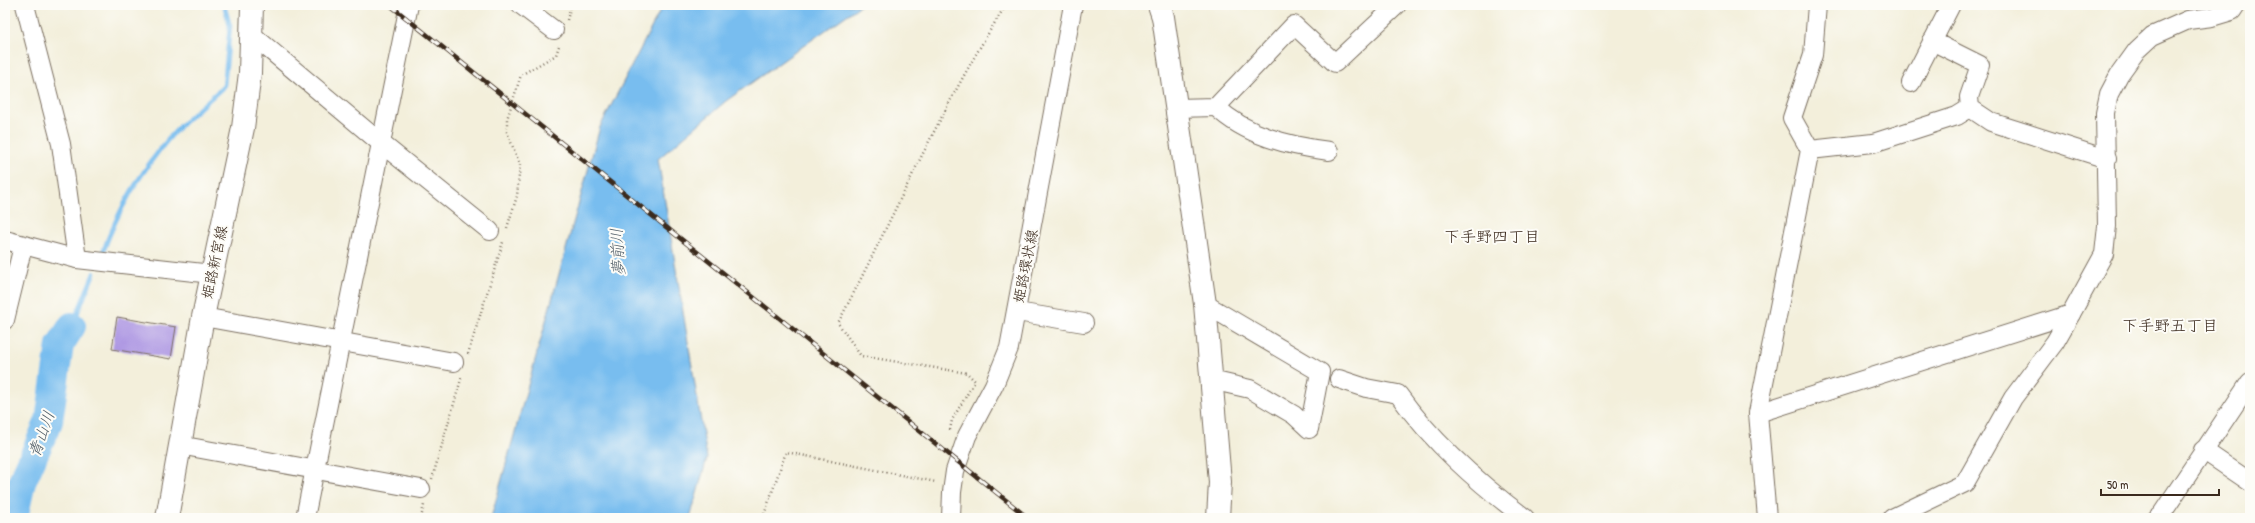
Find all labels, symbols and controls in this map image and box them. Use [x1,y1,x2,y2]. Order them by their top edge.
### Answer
street label: 姫路新宮線 [196,223,232,301]
district label: 下手野四丁目 [1444,225,1540,247]
water label: 夢前川 [605,227,629,277]
street label: 姫路環状線 [1008,227,1042,305]
district label: 下手野五丁目 [2122,314,2218,336]
water label: 青山川 [22,408,60,460]
scale bar [2101,471,2219,497]
text: 50 m [2107,476,2128,493]

